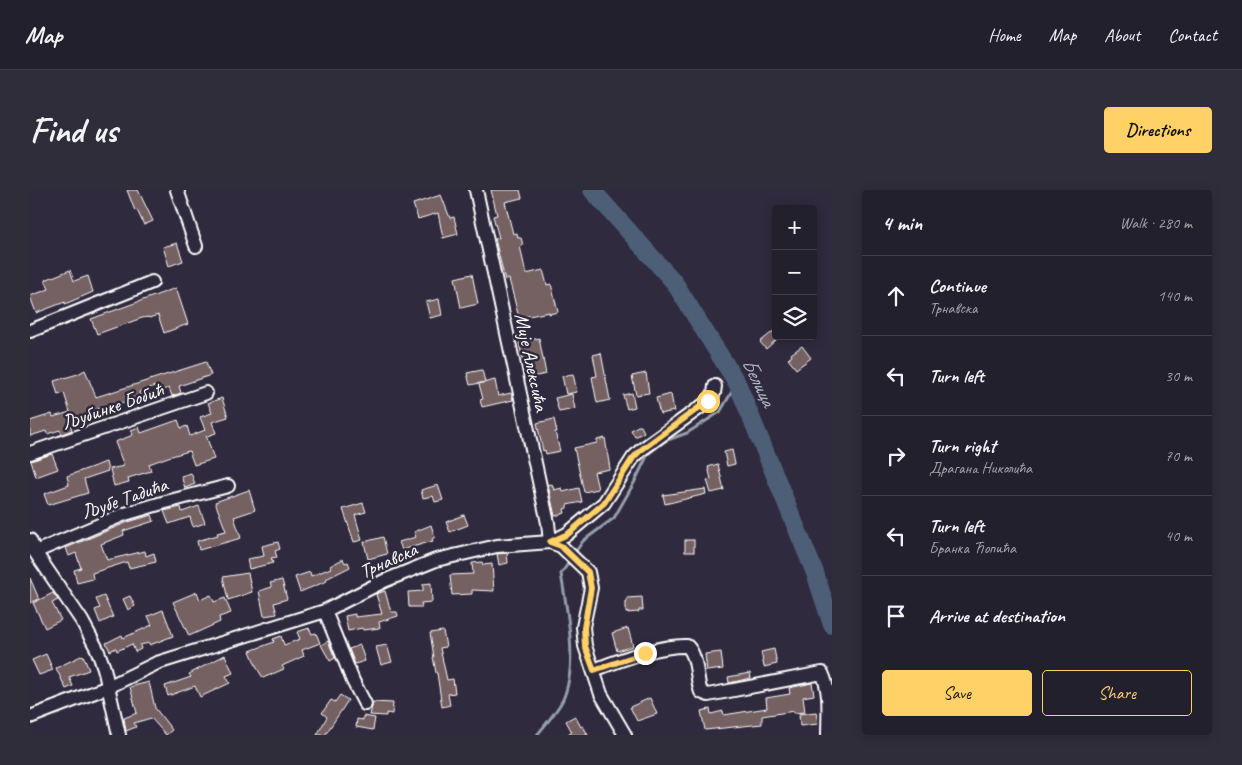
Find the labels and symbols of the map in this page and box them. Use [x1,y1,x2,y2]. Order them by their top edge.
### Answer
street label: Мије Алексића [509,311,554,415]
water label: Белица [736,354,783,413]
street label: Љубинке Бобић [58,377,168,436]
route start [697,390,720,413]
street label: Љубе Тадића [78,472,172,525]
street label: Трнавска [356,536,423,584]
route end [634,642,657,665]

